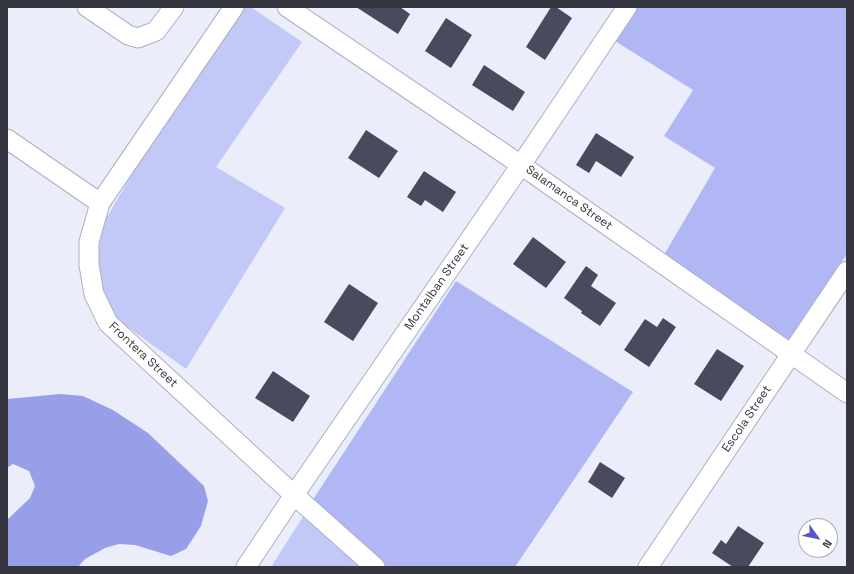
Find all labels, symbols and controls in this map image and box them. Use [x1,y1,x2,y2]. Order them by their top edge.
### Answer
street label: Salamanca Street [523,163,615,233]
street label: Montalban Street [402,241,472,333]
street label: Frontera Street [106,319,180,391]
street label: Escola Street [719,383,775,455]
north arrow [798,518,838,558]
text: N [819,537,835,551]

